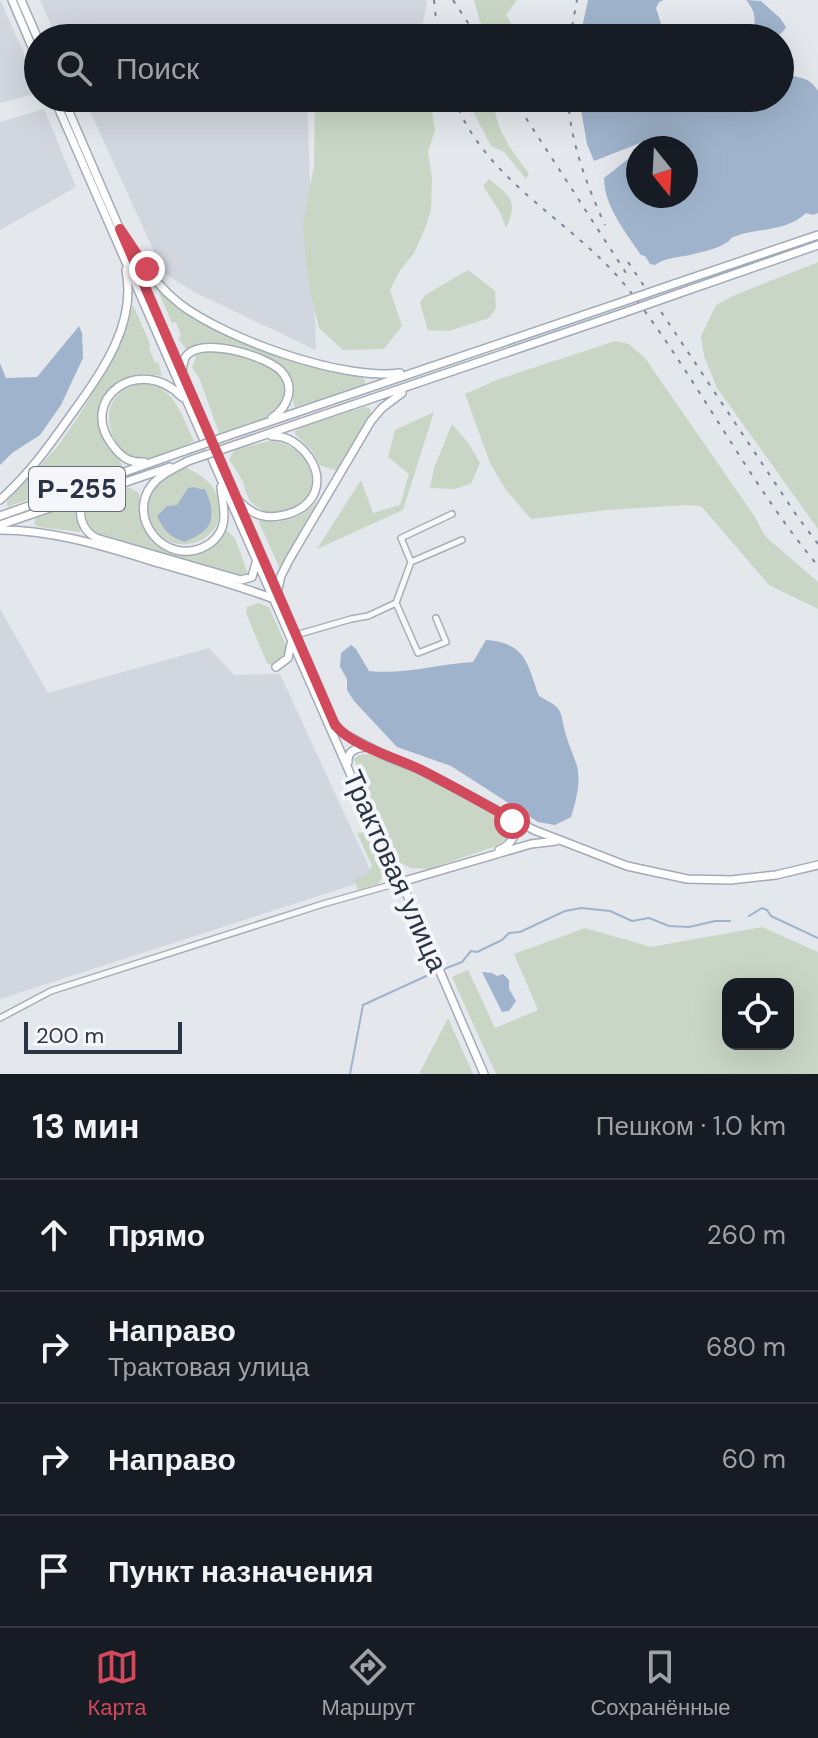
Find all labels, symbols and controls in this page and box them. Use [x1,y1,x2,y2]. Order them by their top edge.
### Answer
search box [24,24,794,112]
icon: search [52,46,96,90]
text: Поиск [116,49,199,88]
north arrow [626,136,698,208]
route end [129,251,165,287]
road number: Р-255 [29,467,125,511]
street label: Трактовая улица [334,764,456,978]
route start [494,803,530,839]
map controls [722,978,794,1050]
button: locate [722,978,794,1050]
scale bar [24,1018,182,1054]
text: 200 m [36,1021,104,1050]
text: 13 мин [32,1104,139,1149]
text: Пешком · 1.0 km [596,1109,786,1143]
icon: ahead [32,1213,76,1257]
text: Прямо [108,1216,205,1255]
text: 260 m [707,1218,786,1252]
text: Направо [108,1311,236,1350]
icon: right [32,1325,76,1369]
text: 680 m [706,1330,786,1364]
text: Трактовая улица [108,1350,310,1384]
icon: right [32,1437,76,1481]
text: Направо [108,1440,236,1479]
text: 60 m [722,1442,786,1476]
icon: arrive [32,1549,76,1593]
text: Пункт назначения [108,1552,373,1591]
tab: Карта [88,1645,146,1722]
tab: Маршрут [322,1645,415,1722]
tab: Сохранённые [590,1645,730,1722]

